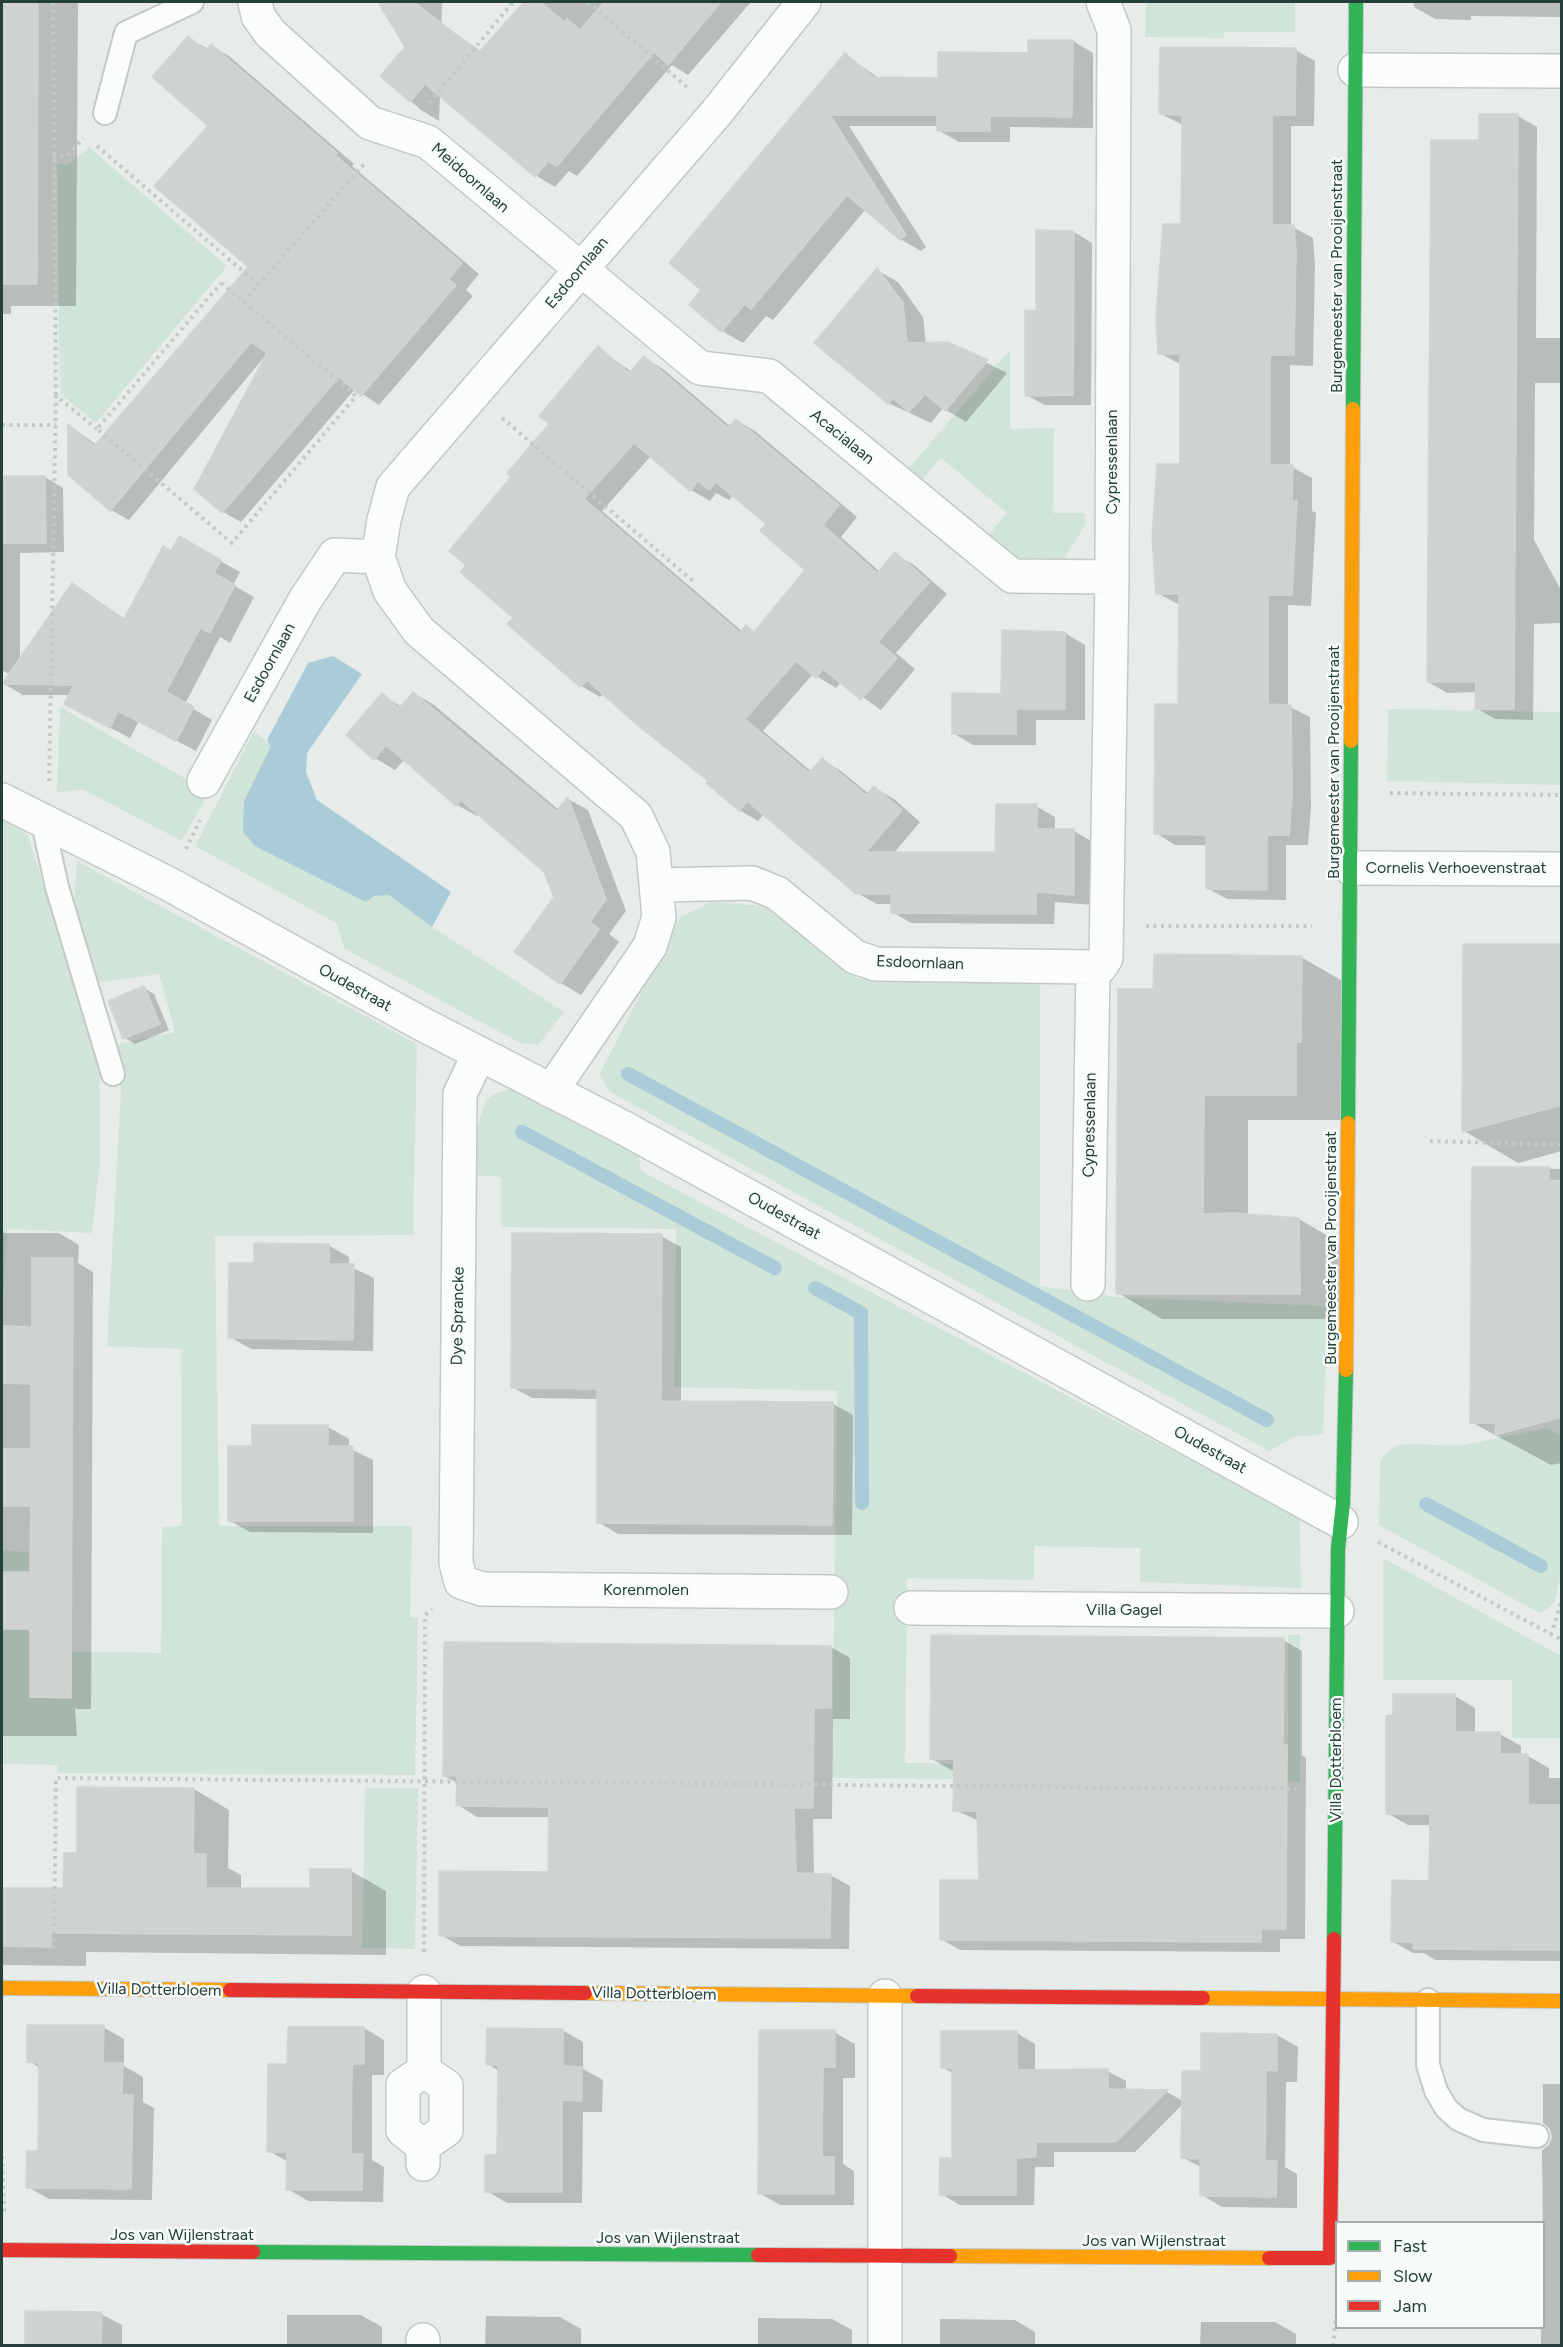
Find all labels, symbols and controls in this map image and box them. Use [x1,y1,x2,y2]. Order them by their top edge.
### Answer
street label: Meidoornlaan [427,139,513,217]
street label: Burgemeester van Prooijenstraat [1327,159,1347,393]
street label: Esdoornlaan [541,233,613,313]
street label: Acacialaan [806,405,878,469]
street label: Cypressenlaan [1102,410,1122,514]
street label: Esdoornlaan [240,620,300,706]
street label: Burgemeester van Prooijenstraat [1324,645,1344,879]
street label: Cornelis Verhoevenstraat [1366,858,1546,878]
street label: Esdoornlaan [876,952,964,974]
street label: Oudestraat [315,960,395,1016]
street label: Cypressenlaan [1079,1072,1101,1178]
street label: Burgemeester van Prooijenstraat [1321,1131,1341,1365]
street label: Oudestraat [744,1188,824,1244]
street label: Dye Sprancke [448,1267,468,1365]
street label: Oudestraat [1170,1422,1250,1478]
street label: Korenmolen [603,1580,689,1600]
street label: Villa Gagel [1086,1600,1162,1620]
street label: Villa Dotterbloem [1326,1698,1346,1822]
street label: Villa Dotterbloem [96,1979,222,2001]
street label: Villa Dotterbloem [591,1983,717,2005]
legend [1335,2221,1545,2329]
street label: Jos van Wijlenstraat [110,2225,254,2245]
street label: Jos van Wijlenstraat [596,2228,740,2248]
street label: Jos van Wijlenstraat [1082,2231,1226,2251]
text: Fast [1393,2235,1427,2257]
text: Slow [1393,2265,1432,2287]
text: Jam [1393,2295,1427,2317]

